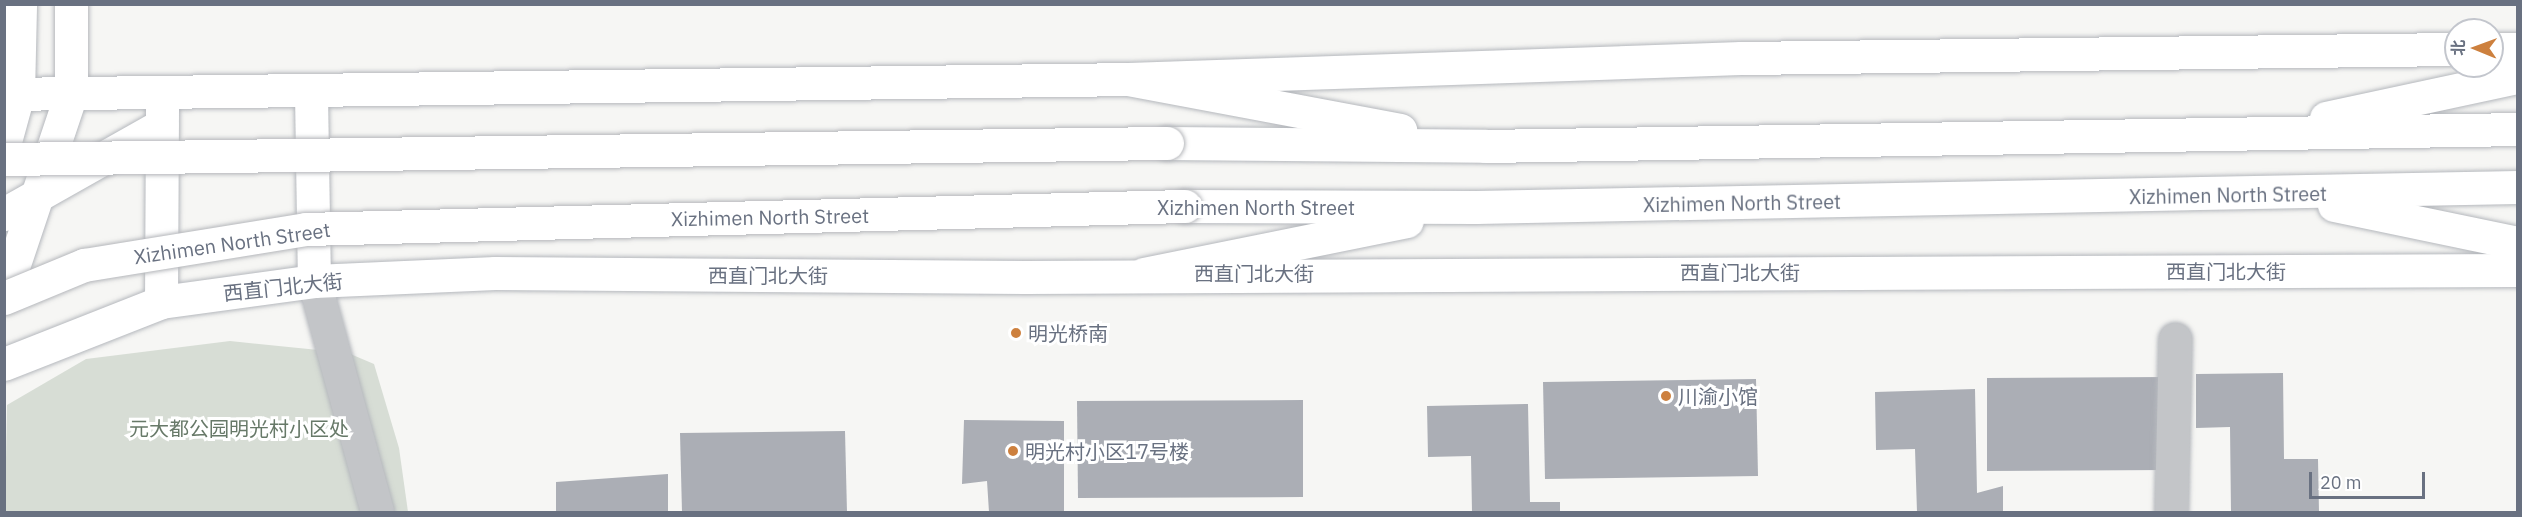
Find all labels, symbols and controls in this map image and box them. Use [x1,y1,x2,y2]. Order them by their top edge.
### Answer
north arrow [2444,18,2504,78]
text: 北 [2448,40,2468,56]
street label: Xizhimen North Street [2129,181,2327,209]
street label: Xizhimen North Street [1643,189,1841,217]
street label: Xizhimen North Street [1157,195,1355,219]
street label: Xizhimen North Street [671,203,869,231]
street label: Xizhimen North Street [132,217,332,269]
street label: 西直门北大街 [2166,259,2286,283]
street label: 西直门北大街 [1680,260,1800,284]
street label: 西直门北大街 [1194,261,1314,285]
street label: 西直门北大街 [708,263,828,287]
street label: 西直门北大街 [222,269,344,305]
place label: 明光桥南 [1028,321,1108,345]
marker: 明光桥南 [1009,326,1023,340]
place label: 川渝小馆 [1678,384,1758,408]
marker: 川渝小馆 [1659,389,1673,403]
park label: 元大都公园明光村小区处 [129,416,349,440]
place label: 明光村小区17号楼 [1025,439,1189,463]
marker: 明光村小区17号楼 [1006,444,1020,458]
scale bar [2312,460,2428,498]
text: 20 m [2320,471,2362,494]

